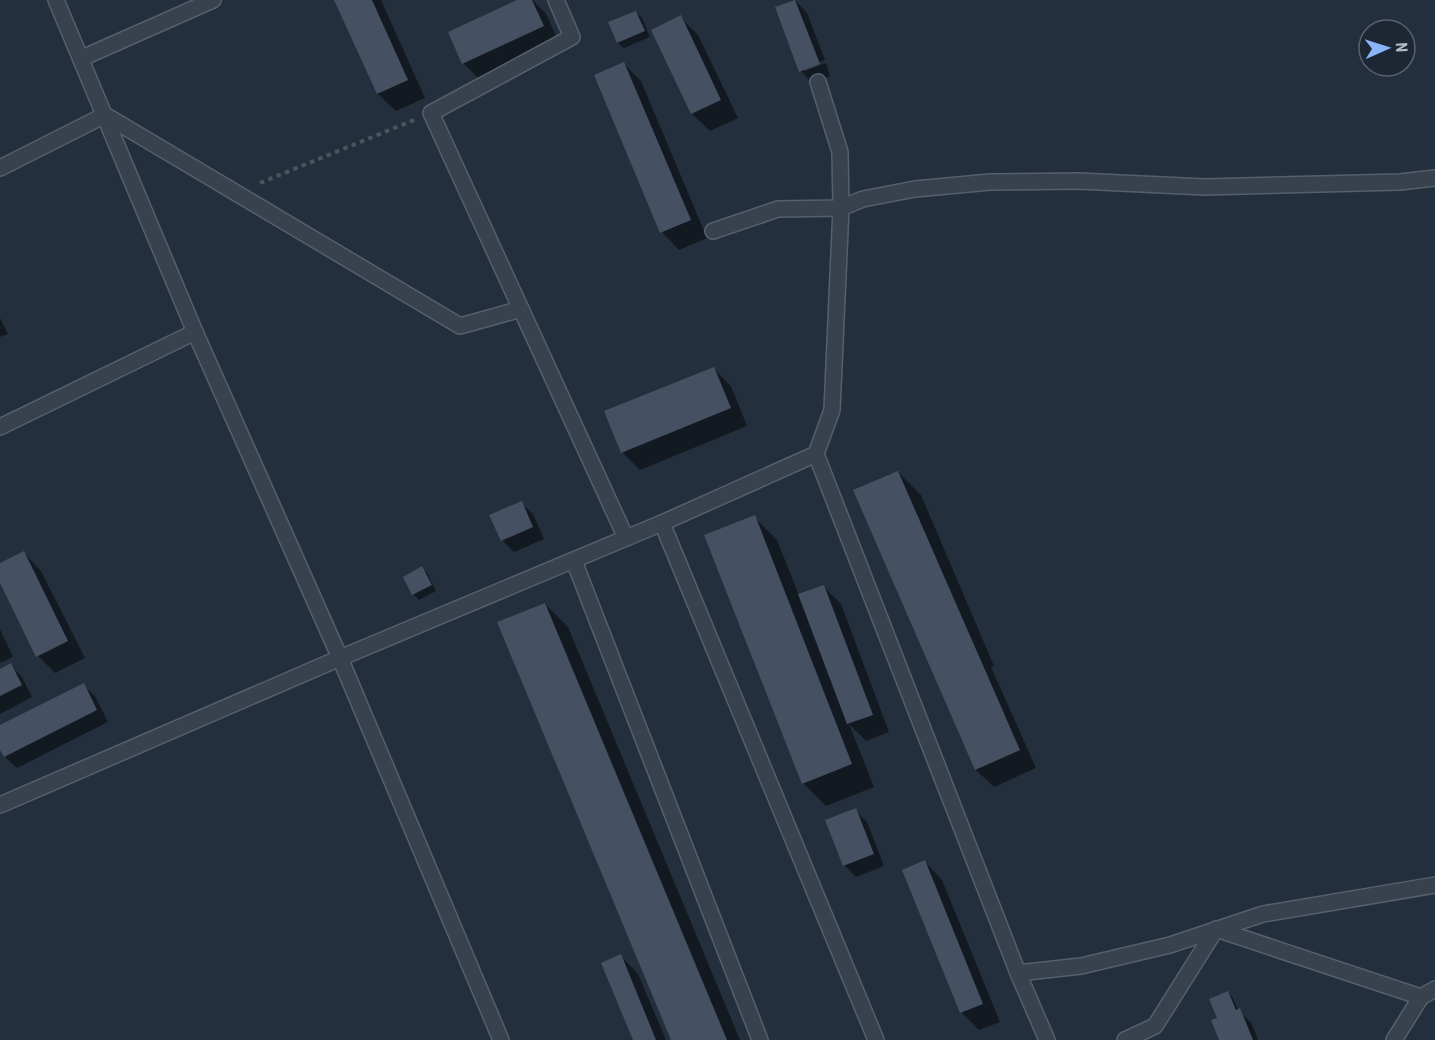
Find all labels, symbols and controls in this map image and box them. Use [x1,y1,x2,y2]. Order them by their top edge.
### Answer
north arrow [1357,18,1417,78]
text: N [1392,42,1411,53]

